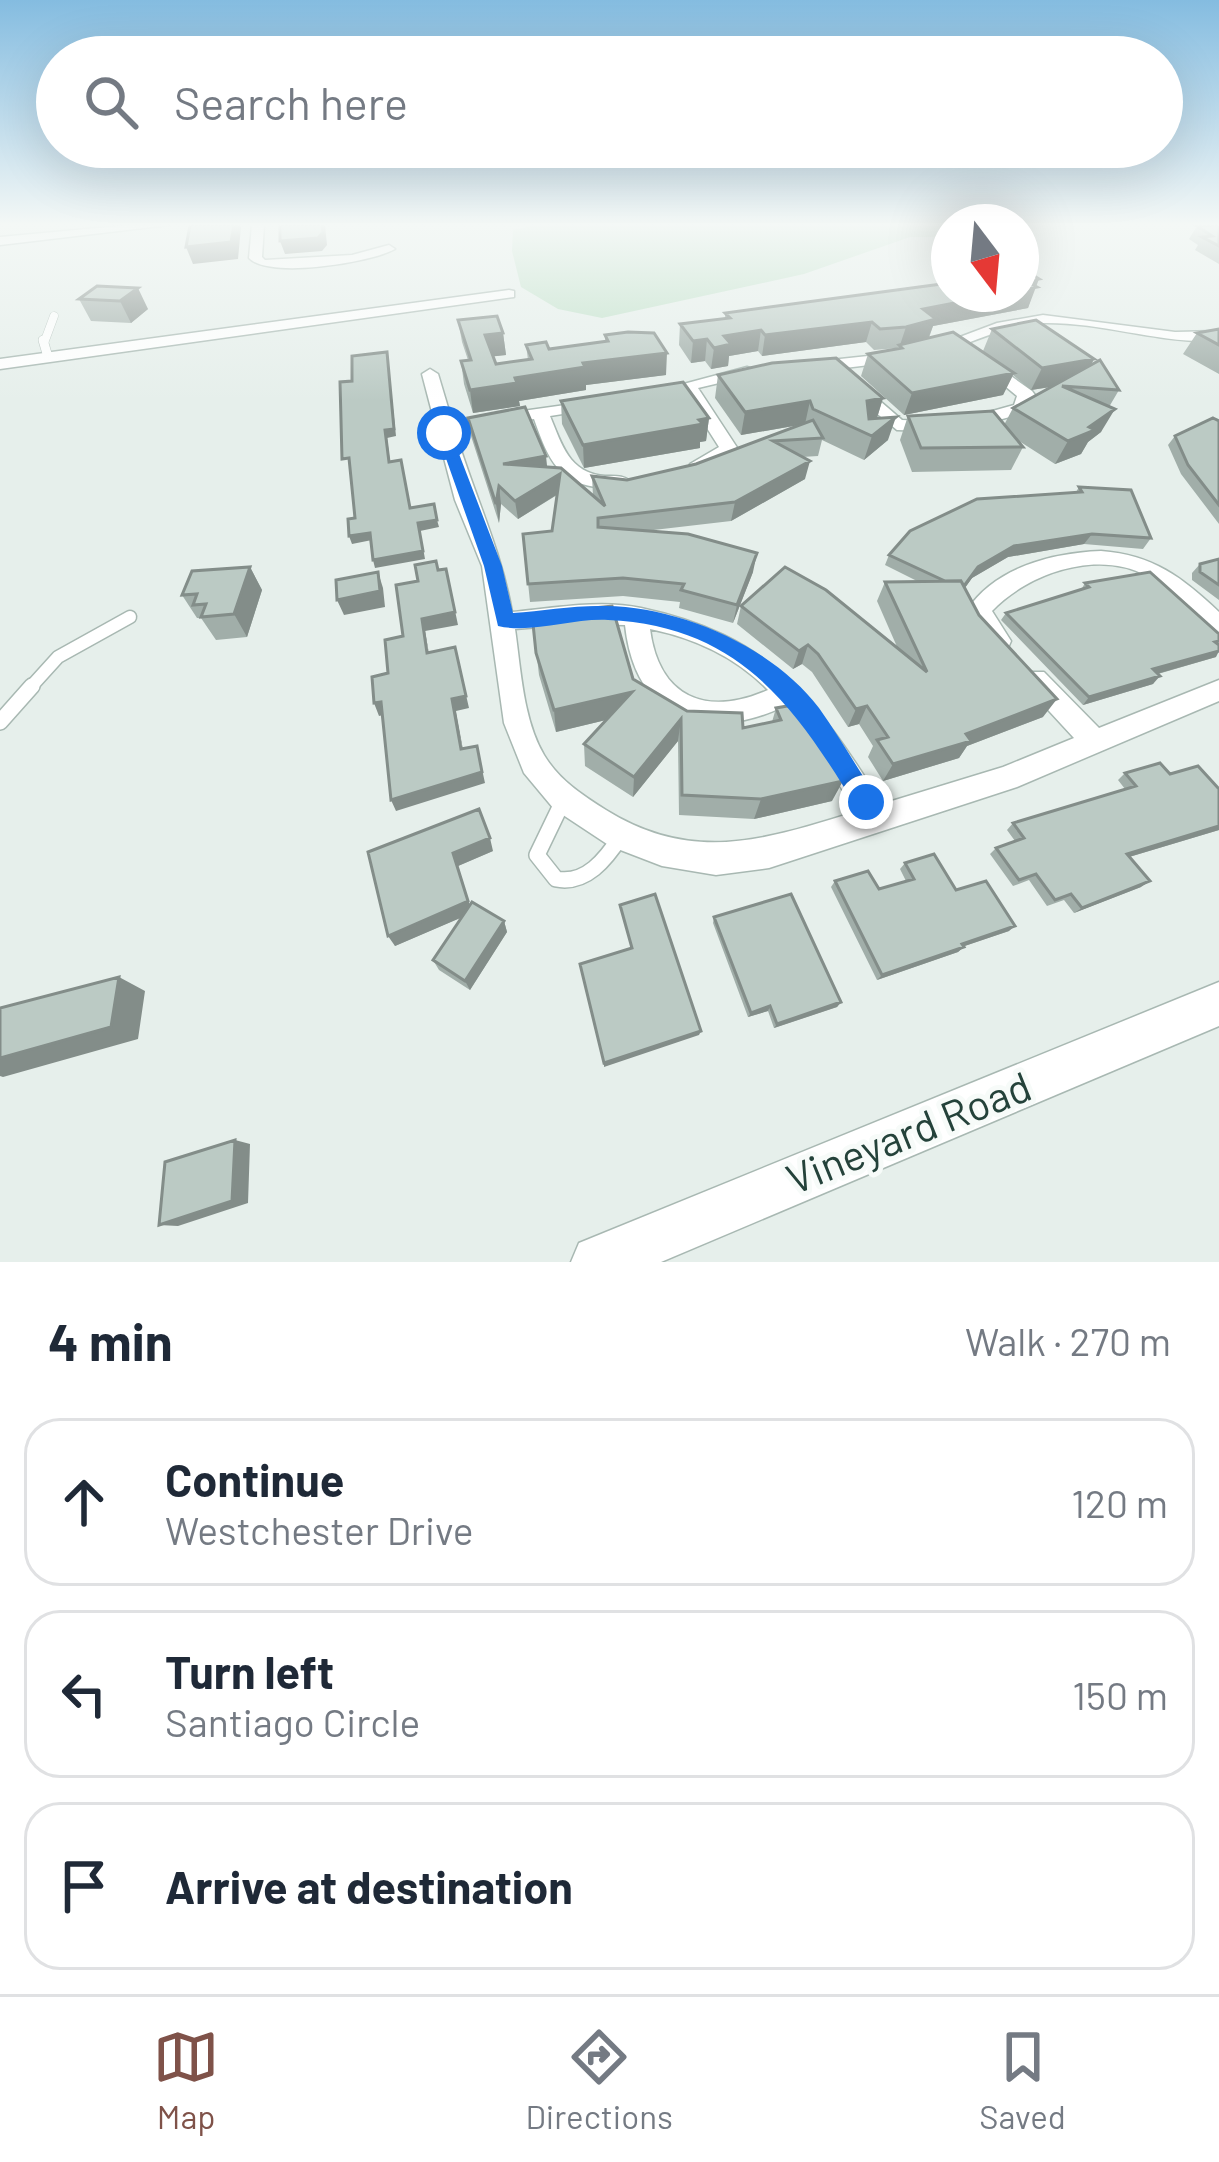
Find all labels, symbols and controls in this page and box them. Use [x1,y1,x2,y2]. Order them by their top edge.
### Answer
search box [36,36,1183,168]
icon: search [78,69,144,135]
text: Search here [174,75,408,129]
north arrow [931,204,1039,312]
route start [417,406,471,460]
route end [839,775,893,829]
street label: Vineyard Road [778,1059,1038,1204]
text: 4 min [48,1310,173,1371]
text: Walk · 270 m [965,1317,1171,1364]
text: Continue [165,1452,344,1506]
icon: ahead [51,1469,117,1535]
text: 120 m [1071,1479,1168,1526]
text: Westchester Drive [165,1506,474,1553]
text: Turn left [165,1644,334,1698]
icon: left [51,1661,117,1727]
text: 150 m [1072,1671,1168,1718]
text: Santiago Circle [165,1698,420,1745]
icon: arrive [51,1853,117,1919]
text: Arrive at destination [165,1859,573,1913]
tab: Map [153,2024,219,2136]
tab: Directions [525,2024,673,2136]
tab: Saved [979,2024,1066,2136]

